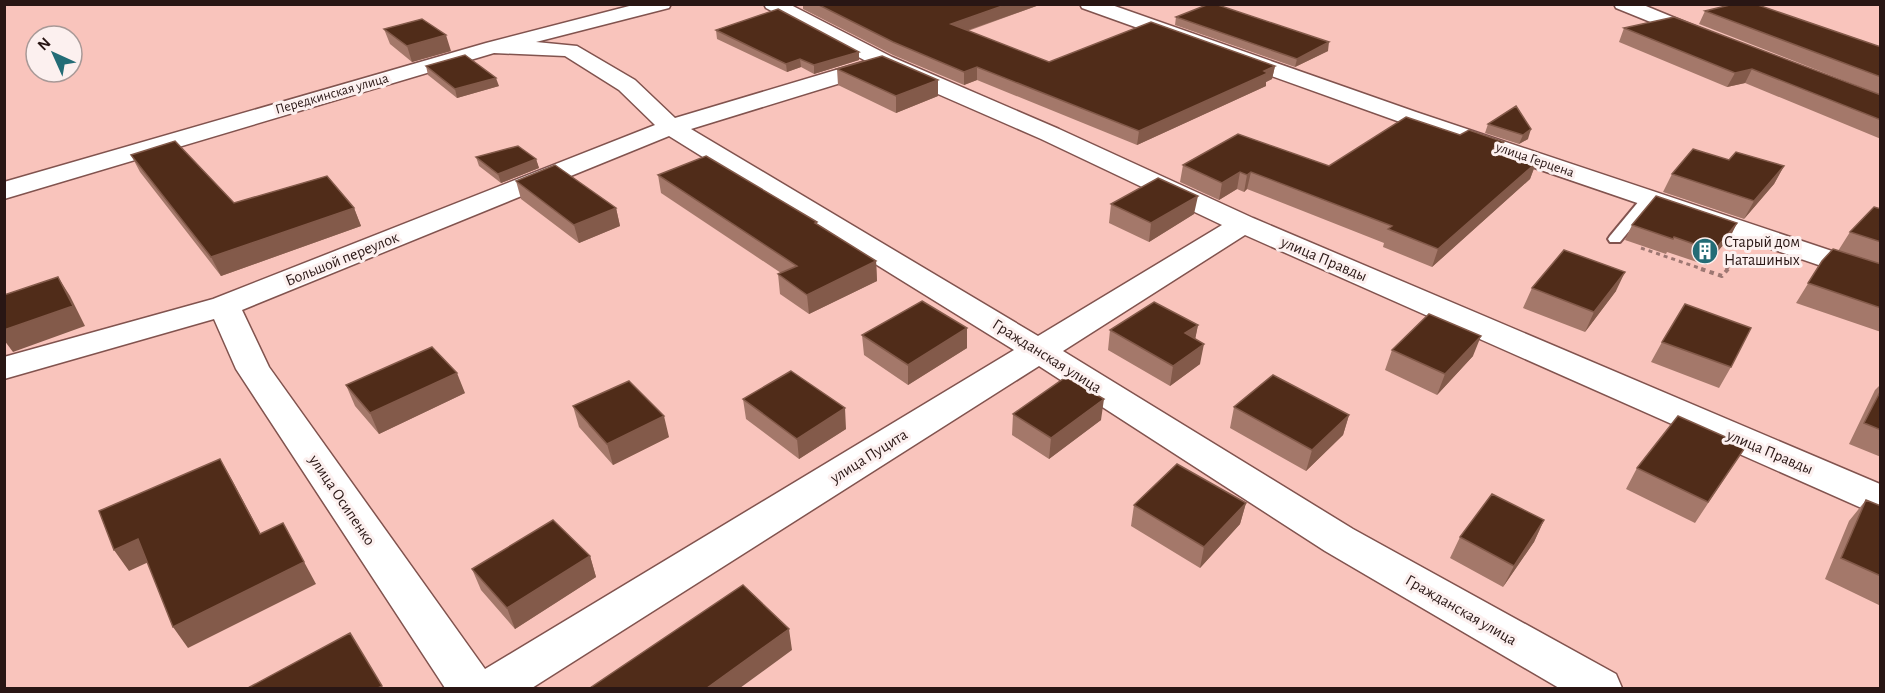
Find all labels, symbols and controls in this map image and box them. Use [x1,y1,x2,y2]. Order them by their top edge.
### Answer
north arrow [24,24,84,84]
text: N [35,35,54,54]
street label: Передкинская улица [274,71,391,117]
street label: улица Герцена [1493,140,1576,180]
street label: Большой переулок [283,229,402,290]
street label: улица Правды [1277,233,1369,285]
place label: Старый дом Наташиных [1724,234,1800,268]
building icon: Старый дом Наташиных [1690,236,1720,266]
street label: Гражданская улица [989,316,1104,397]
street label: улица Пуцита [827,426,911,487]
street label: улица Правды [1723,426,1815,478]
street label: улица Осипенко [305,451,378,549]
street label: Гражданская улица [1402,572,1519,649]

